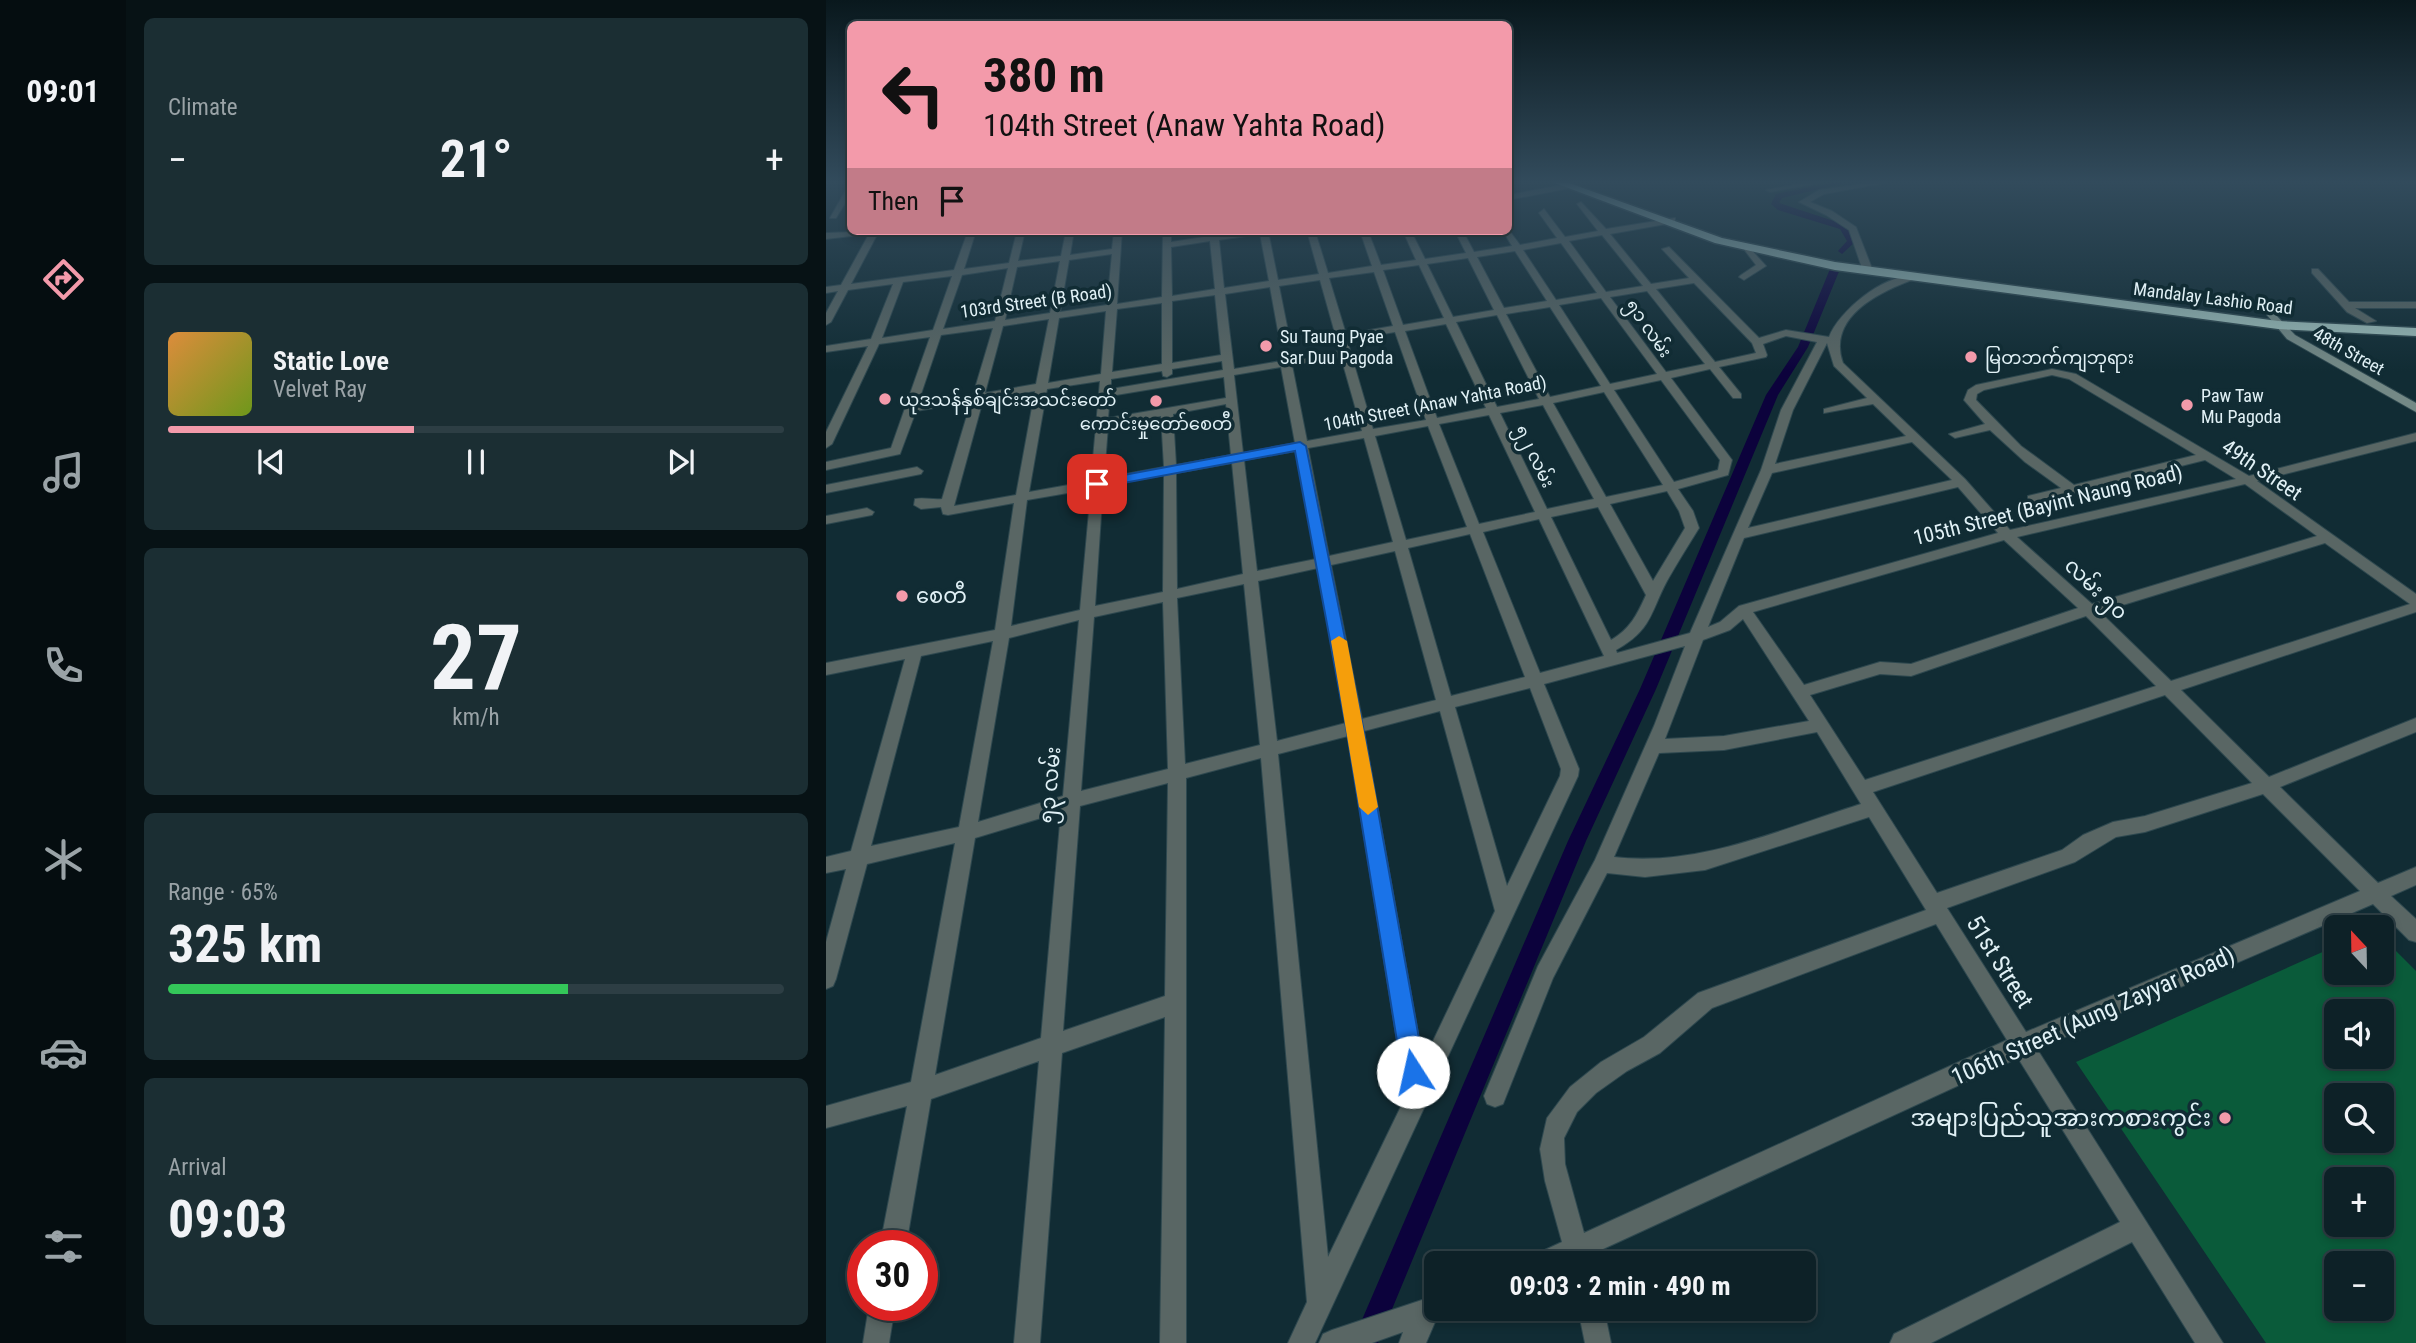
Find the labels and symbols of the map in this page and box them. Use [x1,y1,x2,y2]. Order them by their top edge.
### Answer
street label: Mandalay Lashio Road [2132,278,2294,318]
street label: 103rd Street (B Road) [959,280,1113,323]
street label: ၅၁ လမ်း [1617,294,1678,364]
street label: 48th Street [2310,323,2388,379]
place label: Su Taung Pyae Sar Duu Pagoda [1280,326,1393,368]
marker: Su Taung Pyae Sar Duu Pagoda [1258,338,1274,354]
place label: မြတဘက်ကျဘုရား [1985,345,2134,373]
marker: မြတဘက်ကျဘုရား [1963,349,1979,365]
street label: 104th Street (Anaw Yahta Road) [1322,371,1548,436]
place label: Paw Taw Mu Pagoda [2201,385,2281,427]
place label: ယုဒသန်နှစ်ချင်းအသင်းတော် [899,387,1117,415]
marker: ယုဒသန်နှစ်ချင်းအသင်းတော် [877,391,893,407]
marker: ကောင်းမှုတော်စေတီ [1148,393,1164,409]
marker: Paw Taw Mu Pagoda [2179,397,2195,413]
place label: ကောင်းမှုတော်စေတီ [1080,410,1232,439]
street label: ၅၂ လမ်း [1506,420,1561,493]
street label: 49th Street [2218,435,2306,505]
pin [1067,454,1127,514]
street label: 105th Street (Bayint Naung Road) [1911,460,2185,550]
street label: လမ်း ၅၀ [2056,550,2135,628]
place label: စေတီ [916,580,967,608]
marker: စေတီ [894,588,910,604]
street label: ၅၃ လမ်း [1031,745,1070,825]
street label: 51st Street [1961,911,2039,1013]
north arrow [2324,915,2394,985]
street label: 106th Street (Aung Zayyar Road) [1947,941,2239,1091]
position arrow [1376,1035,1450,1109]
place label: အများပြည်သူအားကစားကွင်း [1910,1102,2211,1137]
marker: အများပြည်သူအားကစားကွင်း [2217,1110,2233,1126]
speed limit sign: 30 [847,1230,938,1321]

